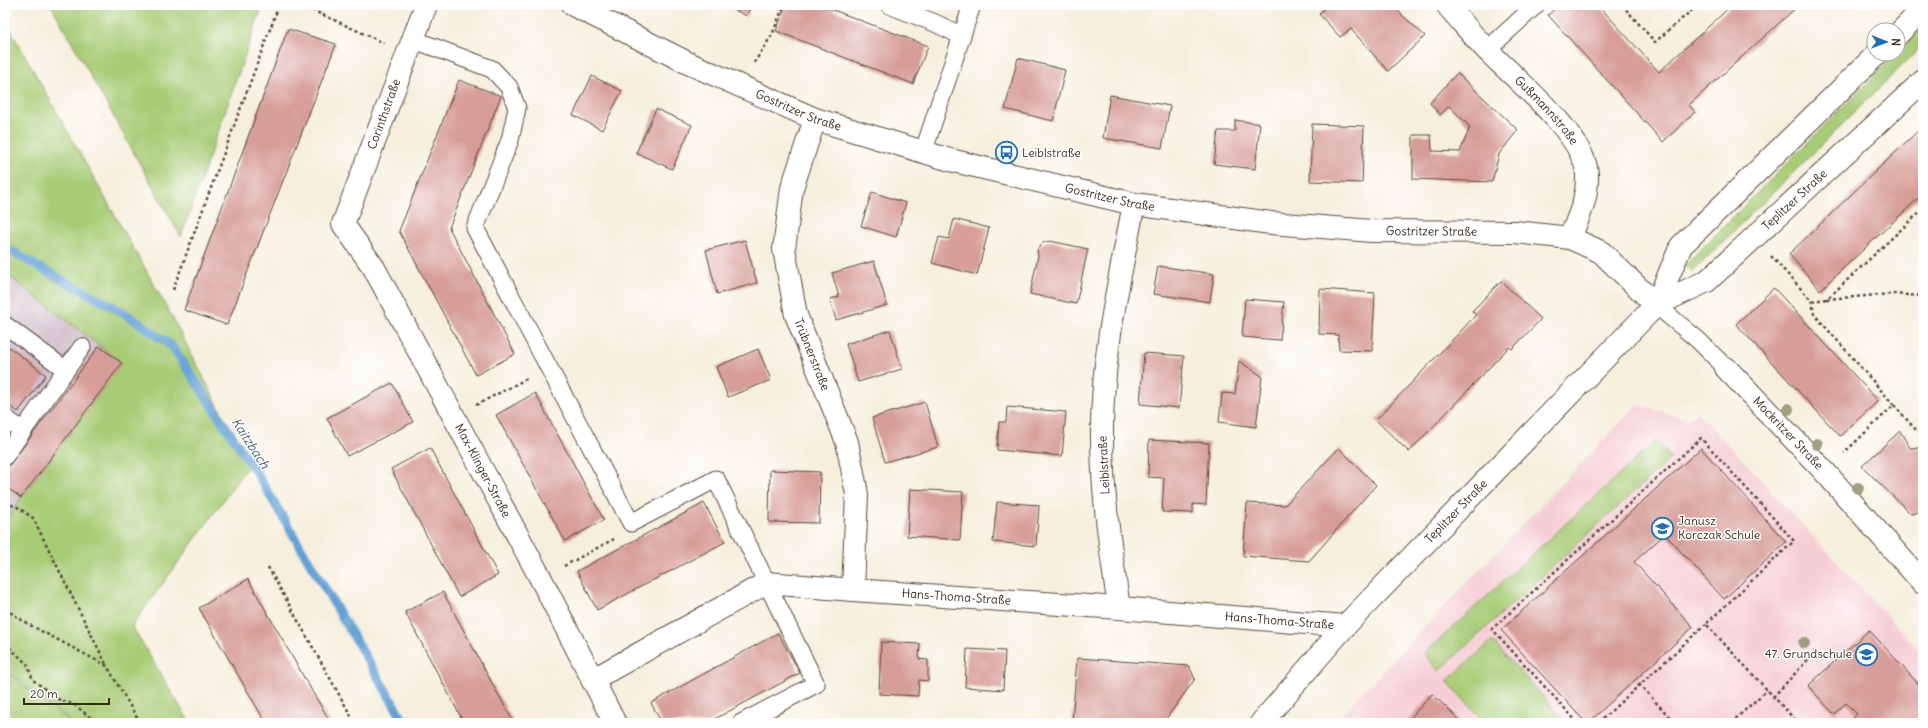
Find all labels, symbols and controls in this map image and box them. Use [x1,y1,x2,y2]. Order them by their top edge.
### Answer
north arrow [1866,22,1906,62]
text: N [1889,38,1903,46]
street label: Gußmannstraße [1512,72,1582,147]
street label: Corinthstraße [364,76,403,151]
street label: Gostritzer Straße [753,86,843,134]
bus stop icon: Leiblstraße [994,140,1020,166]
place label: Leiblstraße [1022,145,1081,160]
street label: Teplitzer Straße [1759,166,1830,233]
street label: Gostritzer Straße [1064,180,1156,214]
street label: Gostritzer Straße [1386,223,1477,239]
street label: Trübnerstraße [791,316,834,393]
street label: Mockritzer Straße [1750,393,1827,473]
water label: Kaitzbach [228,415,274,472]
street label: Max-Klinger-Straße [452,421,514,520]
street label: Leiblstraße [1094,435,1113,495]
street label: Teplitzer Straße [1421,476,1490,546]
place label: Janusz Korczak Schule [1678,513,1760,542]
school or university icon: Janusz Korczak Schule [1649,515,1675,541]
street label: Hans-Thoma-Straße [901,585,1011,608]
street label: Hans-Thoma-Straße [1224,608,1335,632]
school or university icon: 47. Grundschule [1854,641,1880,667]
place label: 47. Grundschule [1765,646,1852,661]
scale bar [24,680,109,706]
text: 20 m [30,686,58,701]

